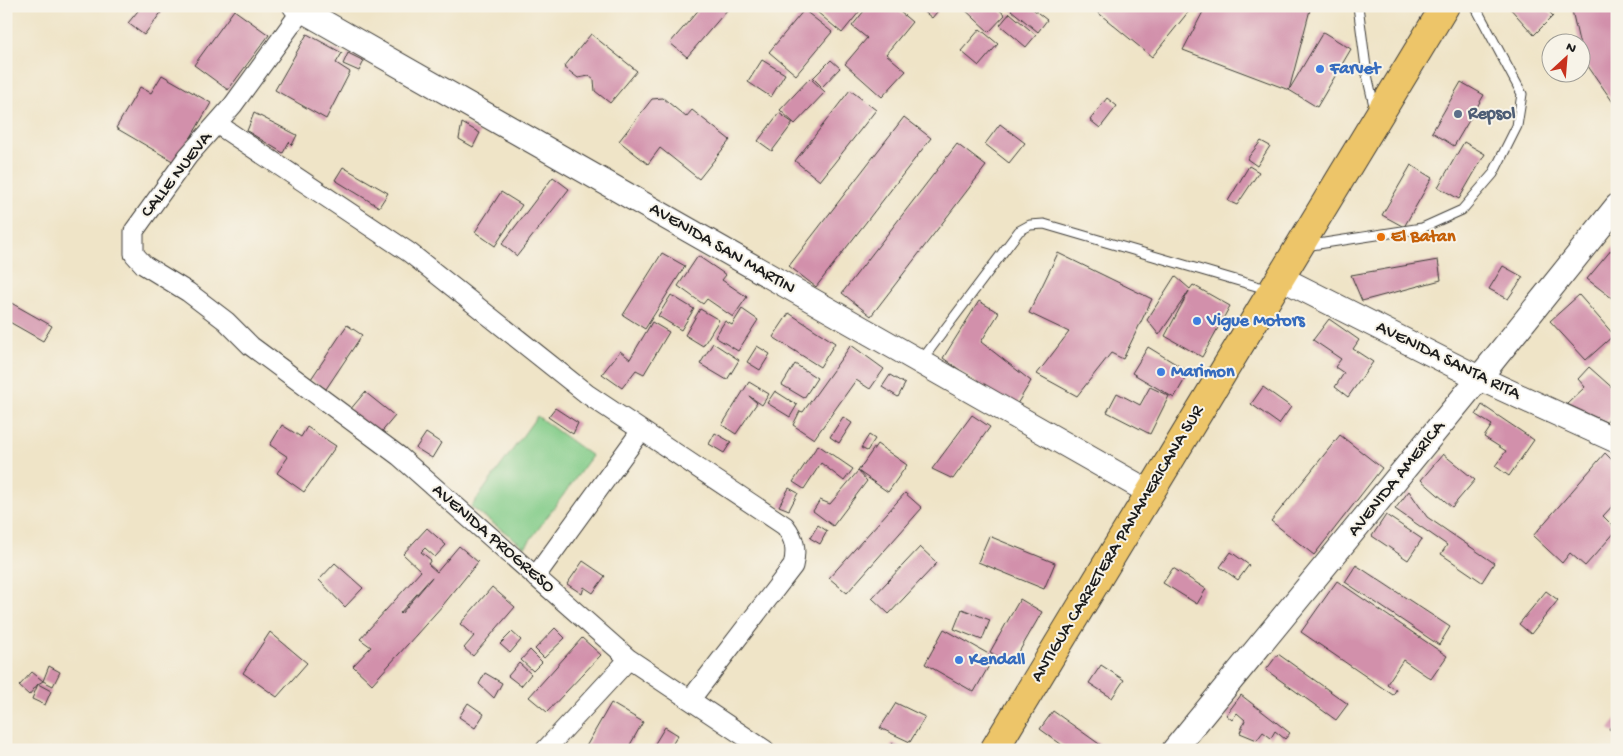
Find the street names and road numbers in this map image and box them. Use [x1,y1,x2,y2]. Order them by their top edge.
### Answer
street label: CALLE NUEVA [137,127,218,222]
street label: AVENIDA SAN MARTIN [645,199,799,299]
street label: AVENIDA SANTA RITA [1372,317,1525,406]
street label: ANTIGUA CARRETERA PANAMERICANA SUR [1027,402,1209,686]
street label: AVENIDA AMERICA [1344,416,1451,541]
street label: AVENIDA PROGRESO [427,480,559,598]

